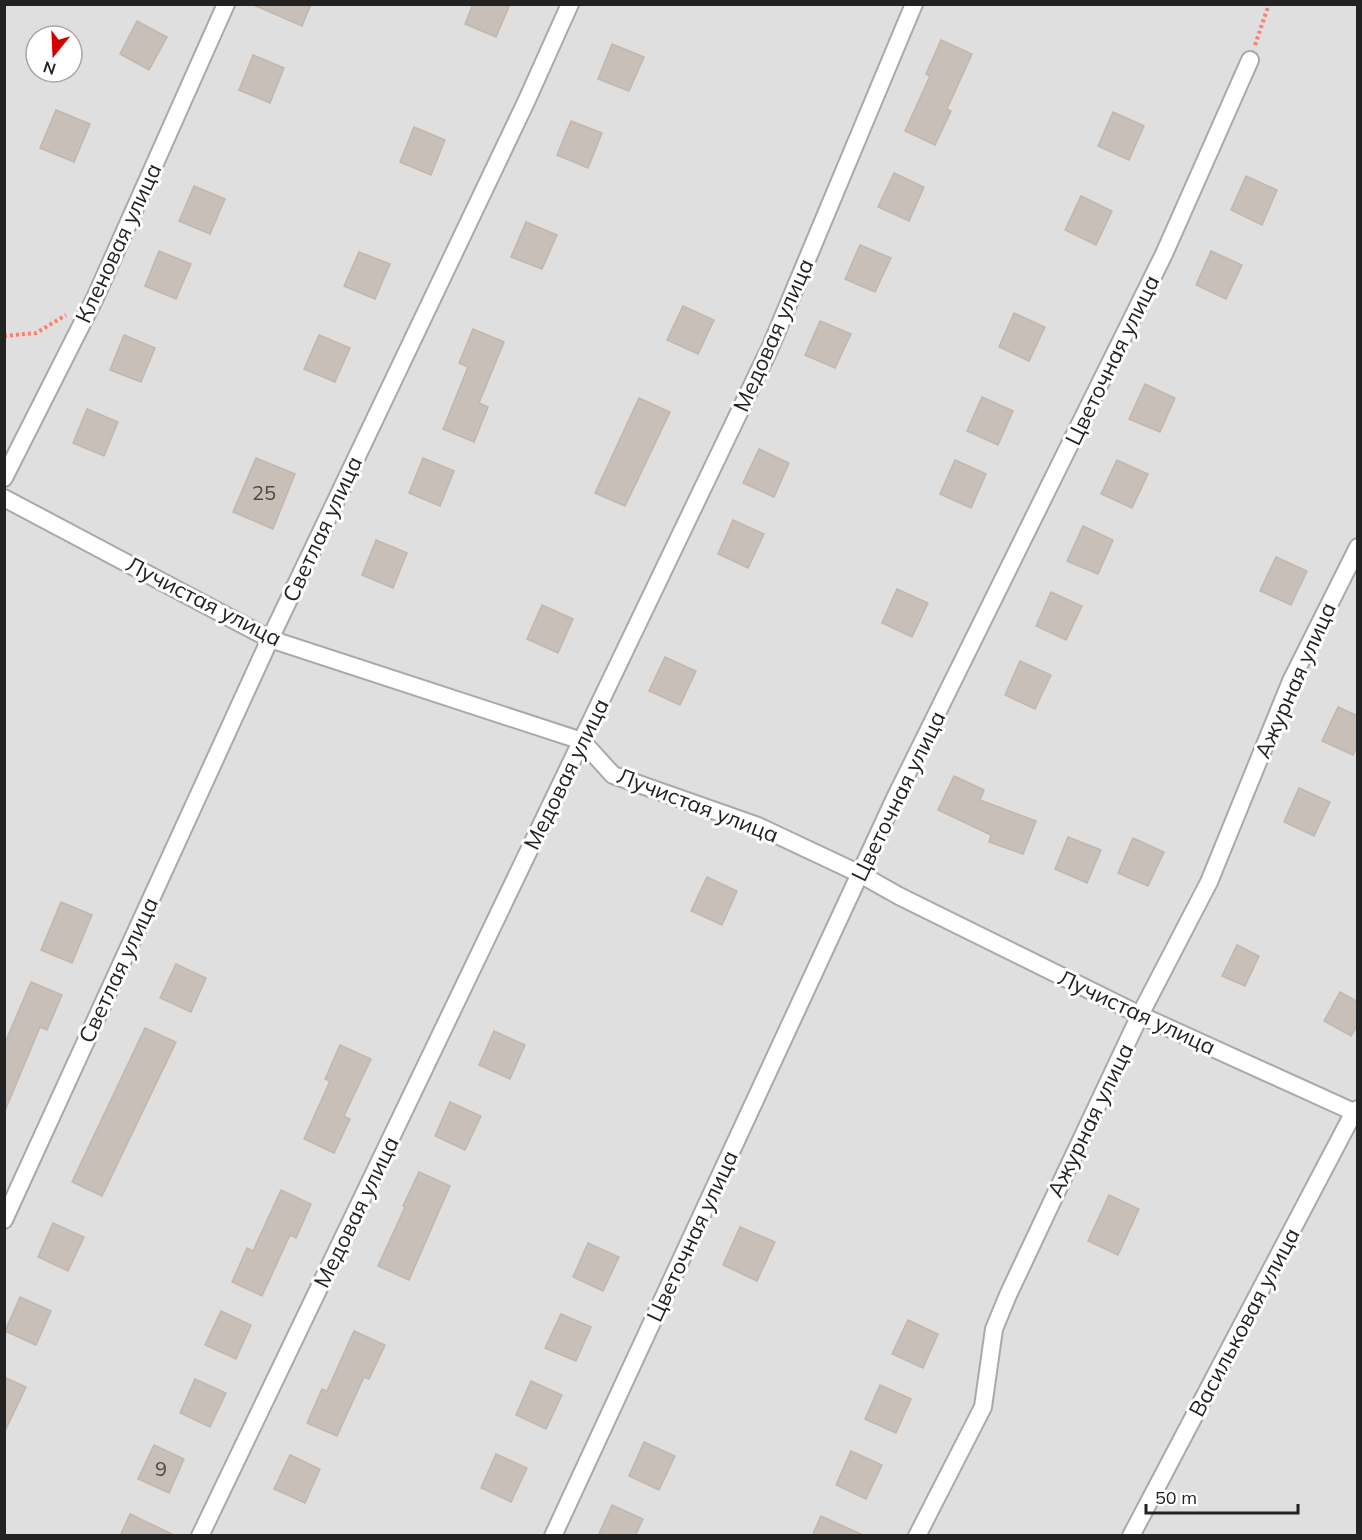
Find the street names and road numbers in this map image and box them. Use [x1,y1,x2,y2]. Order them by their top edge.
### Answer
street label: Кленовая улица [69,159,167,327]
street label: Медовая улица [727,254,819,416]
street label: Цветочная улица [1059,270,1165,450]
street label: Светлая улица [276,452,368,606]
street label: Лучистая улица [122,550,286,652]
street label: Ажурная улица [1248,598,1342,762]
street label: Медовая улица [517,694,615,854]
street label: Цветочная улица [845,706,951,886]
street label: Лучистая улица [613,761,783,849]
street label: Светлая улица [72,893,164,1047]
street label: Лучистая улица [1054,963,1220,1061]
street label: Ажурная улица [1041,1038,1139,1202]
street label: Медовая улица [307,1132,405,1292]
street label: Цветочная улица [640,1146,744,1326]
street label: Васильковая улица [1182,1223,1306,1421]

